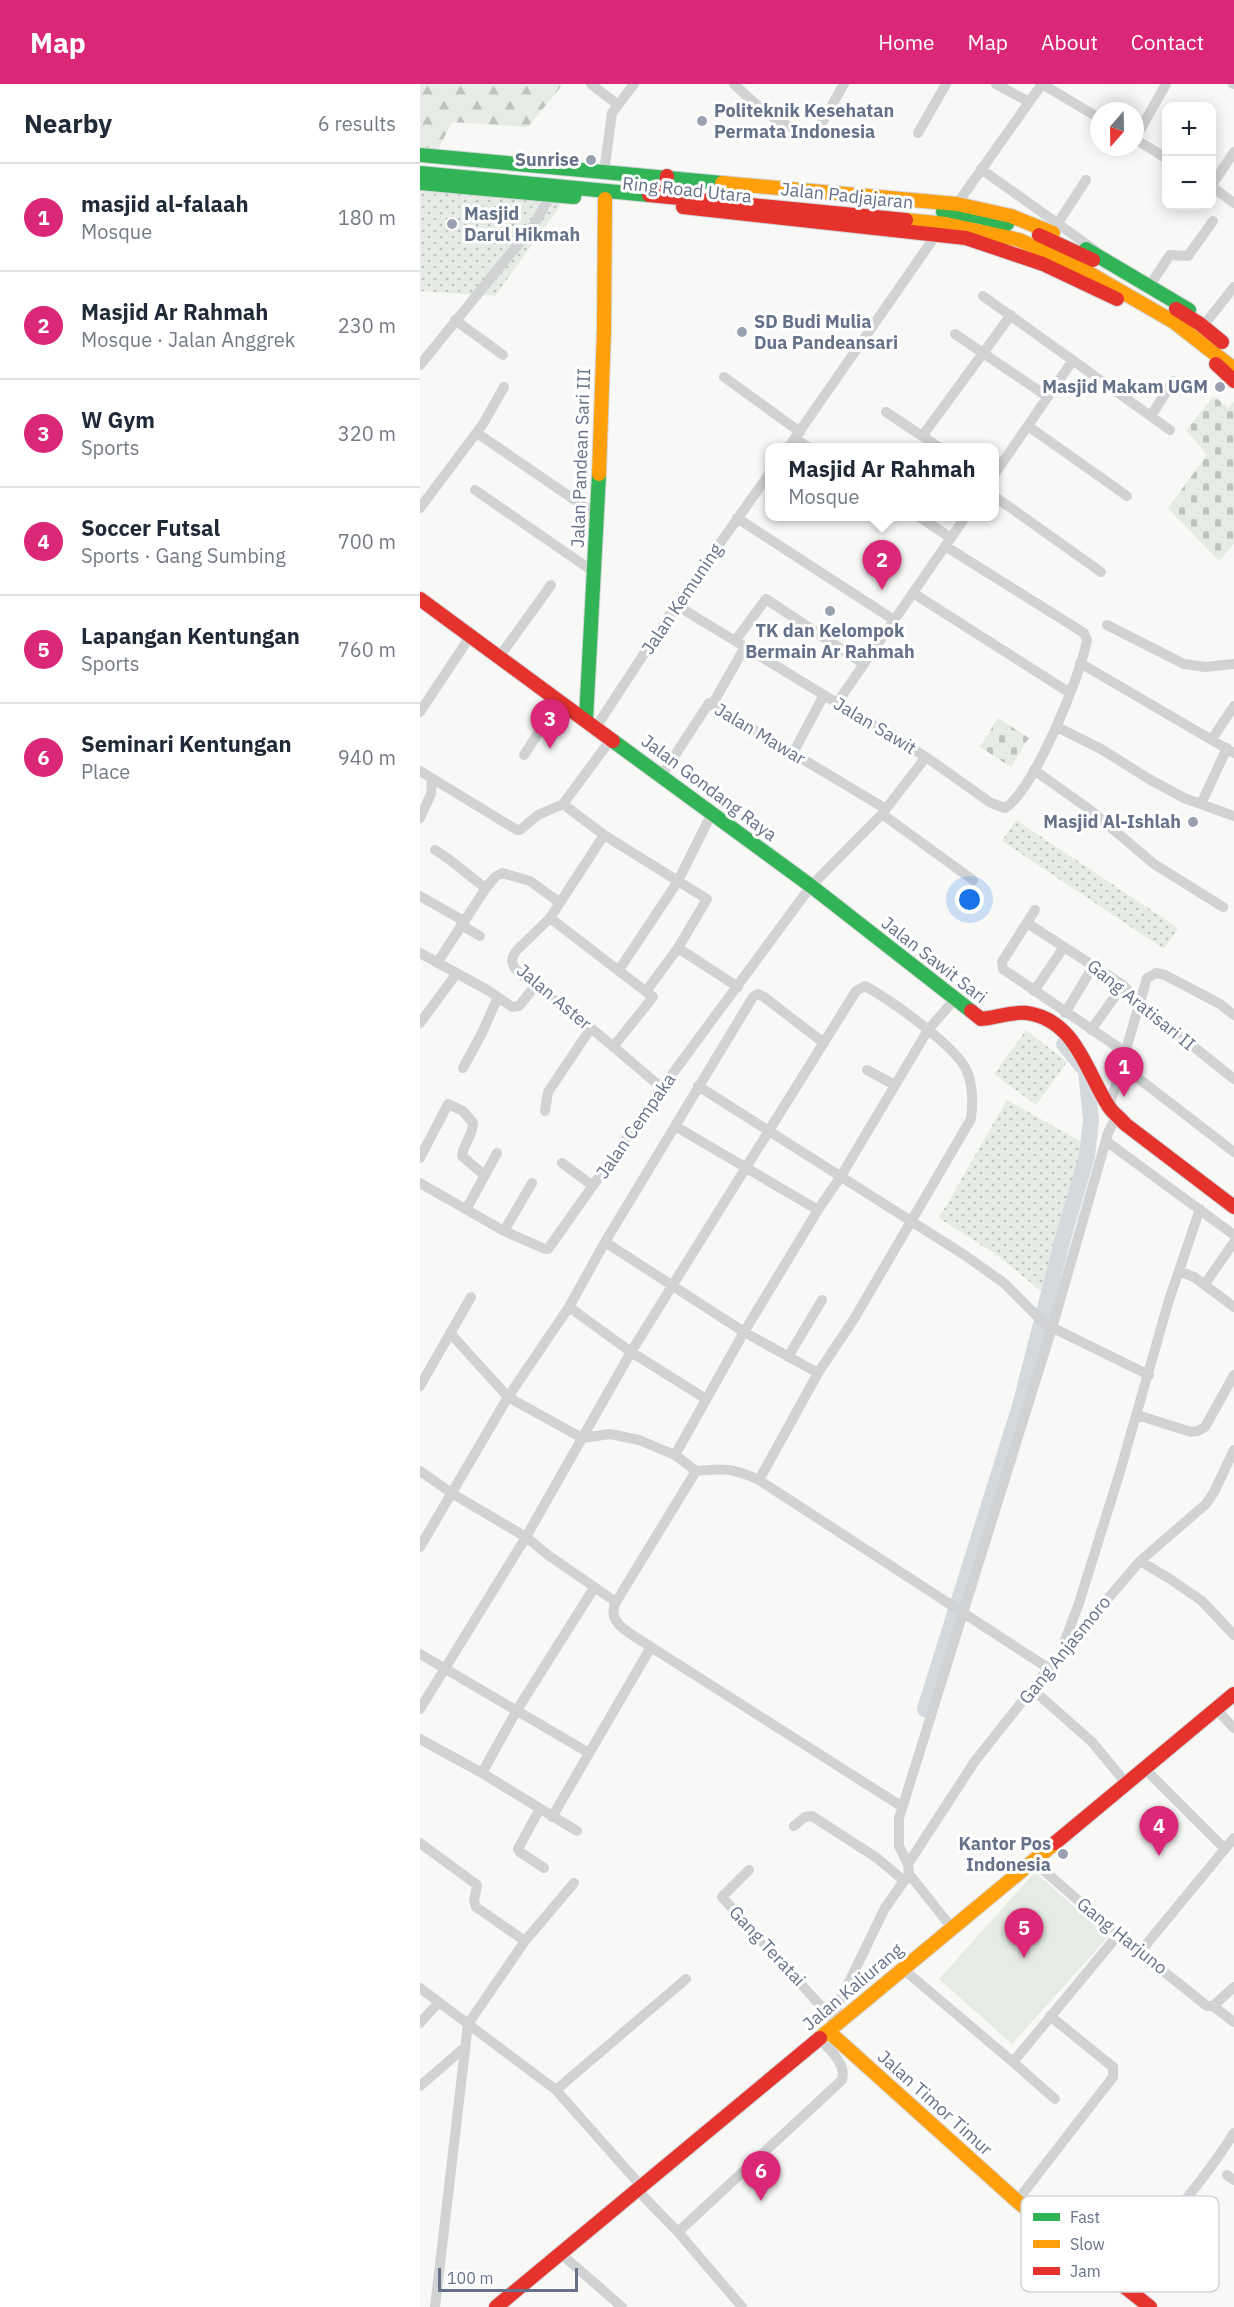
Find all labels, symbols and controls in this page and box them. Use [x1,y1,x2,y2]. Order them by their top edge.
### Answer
text: Map [30,24,86,61]
text: Home [878,28,935,56]
text: Map [968,28,1008,56]
text: About [1041,28,1098,56]
text: Contact [1131,28,1204,56]
place label: Politeknik Kesehatan Permata Indonesia [714,99,894,143]
north arrow [1090,102,1144,156]
map controls [1162,102,1216,210]
button: + [1162,102,1216,156]
text: Nearby [24,106,112,140]
text: 6 results [318,110,396,137]
marker: Politeknik Kesehatan Permata Indonesia [695,114,709,128]
place label: Sunrise [515,148,579,171]
marker: Sunrise [584,153,598,167]
button: − [1162,156,1216,210]
street label: Ring Road Utara [621,171,753,208]
street label: Jalan Padjajaran [780,177,914,214]
text: masjid al-falaah [81,189,249,218]
place label: Masjid Darul Hikmah [464,202,580,246]
text: 1 [38,204,50,231]
text: 180 m [338,204,396,231]
marker: Masjid Darul Hikmah [445,217,459,231]
text: Mosque [81,218,152,245]
text: Masjid Ar Rahmah [81,297,268,326]
place label: SD Budi Mulia Dua Pandeansari [754,310,898,354]
text: 2 [38,312,50,339]
text: 230 m [338,312,396,339]
marker: SD Budi Mulia Dua Pandeansari [735,325,749,339]
text: Mosque · Jalan Anggrek [81,326,295,353]
street label: Jalan Pandean Sari III [566,368,595,548]
place label: Masjid Makam UGM [1042,375,1208,398]
marker: Masjid Makam UGM [1213,380,1227,394]
text: W Gym [81,405,155,434]
text: 3 [38,420,50,447]
text: 320 m [338,420,396,447]
text: Sports [81,434,140,461]
popup [765,443,999,521]
text: Masjid Ar Rahmah [788,454,976,483]
text: Mosque [788,483,859,510]
text: Soccer Futsal [81,513,220,542]
text: 4 [38,528,50,555]
text: 700 m [338,528,396,555]
street label: Jalan Kemuning [636,538,727,659]
pin: 2 [862,540,902,590]
text: Sports · Gang Sumbing [81,542,286,569]
marker: TK dan Kelompok Bermain Ar Rahmah [823,604,837,618]
place label: TK dan Kelompok Bermain Ar Rahmah [745,619,915,663]
text: Lapangan Kentungan [81,621,300,650]
text: 5 [38,636,50,663]
text: 760 m [338,636,396,663]
text: Sports [81,650,140,677]
street label: Jalan Sawit [830,692,921,759]
street label: Jalan Mawar [711,697,810,770]
pin: 3 [530,700,570,749]
text: Seminari Kentungan [81,729,292,758]
street label: Jalan Gondang Raya [637,729,782,846]
text: 6 [38,744,50,771]
text: 940 m [338,744,396,771]
text: Place [81,758,130,785]
place label: Masjid Al-Ishlah [1043,810,1181,833]
marker: Masjid Al-Ishlah [1186,815,1200,829]
your location [955,885,984,914]
street label: Jalan Sawit Sari [877,911,992,1008]
street label: Gang Aratisari II [1083,954,1200,1055]
street label: Jalan Aster [512,959,597,1035]
pin: 1 [1104,1048,1144,1097]
street label: Jalan Cempaka [591,1068,681,1183]
street label: Gang Anjasmoro [1014,1591,1115,1709]
pin: 4 [1140,1806,1178,1856]
place label: Kantor Pos Indonesia [959,1832,1051,1876]
marker: Kantor Pos Indonesia [1056,1847,1070,1861]
street label: Gang Harjuno [1072,1892,1172,1979]
street label: Gang Teratai [724,1901,810,1991]
pin: 5 [1004,1908,1044,1958]
street label: Jalan Kaliurang [798,1938,908,2035]
street label: Jalan Timor Timur [873,2045,998,2160]
pin: 6 [742,2152,780,2201]
legend [1021,2196,1219,2292]
text: Fast [1070,2207,1100,2227]
text: Slow [1070,2234,1105,2254]
text: Jam [1070,2261,1101,2281]
scale bar [438,2265,578,2292]
text: 100 m [447,2268,494,2288]

